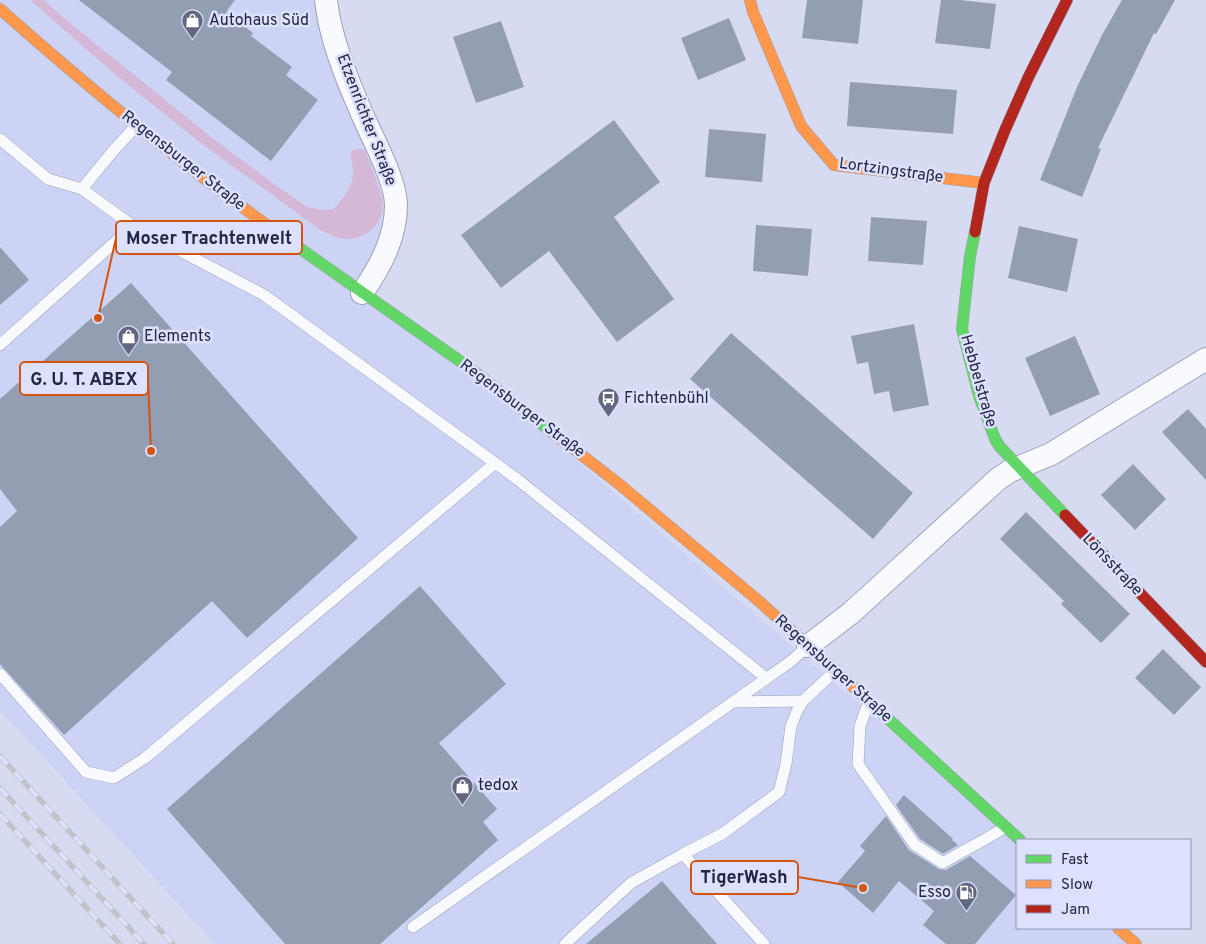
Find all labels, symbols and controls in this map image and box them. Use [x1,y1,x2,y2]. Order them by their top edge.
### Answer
shop icon: Autohaus Süd [181,9,205,40]
place label: Autohaus Süd [209,11,309,31]
street label: Etzenrichter Straße [332,51,400,189]
street label: Regensburger Straße [117,106,249,216]
street label: Lortzingstraße [838,154,944,188]
callout: Moser Trachtenwelt [116,221,302,254]
text: Moser Trachtenwelt [126,228,292,251]
shop icon: Elements [116,325,140,356]
place label: Elements [144,327,211,347]
street label: Hebbelstraße [955,332,1001,430]
street label: Regensburger Straße [455,355,589,463]
callout: G. U. T. ABEX [20,362,148,395]
text: G. U. T. ABEX [30,369,138,392]
bus stop icon: Fichtenbühl [596,387,620,418]
place label: Fichtenbühl [624,389,709,409]
street label: Lönsstraße [1077,530,1147,600]
street label: Regensburger Straße [770,611,896,727]
shop icon: tedox [450,774,474,805]
place label: tedox [478,776,519,796]
legend [1016,839,1191,929]
text: Fast [1061,851,1089,870]
callout: TigerWash [691,861,798,894]
text: TigerWash [700,867,788,890]
text: Slow [1061,876,1093,895]
fuel station icon: Esso [955,881,979,912]
place label: Esso [918,883,951,903]
text: Jam [1061,901,1090,920]

